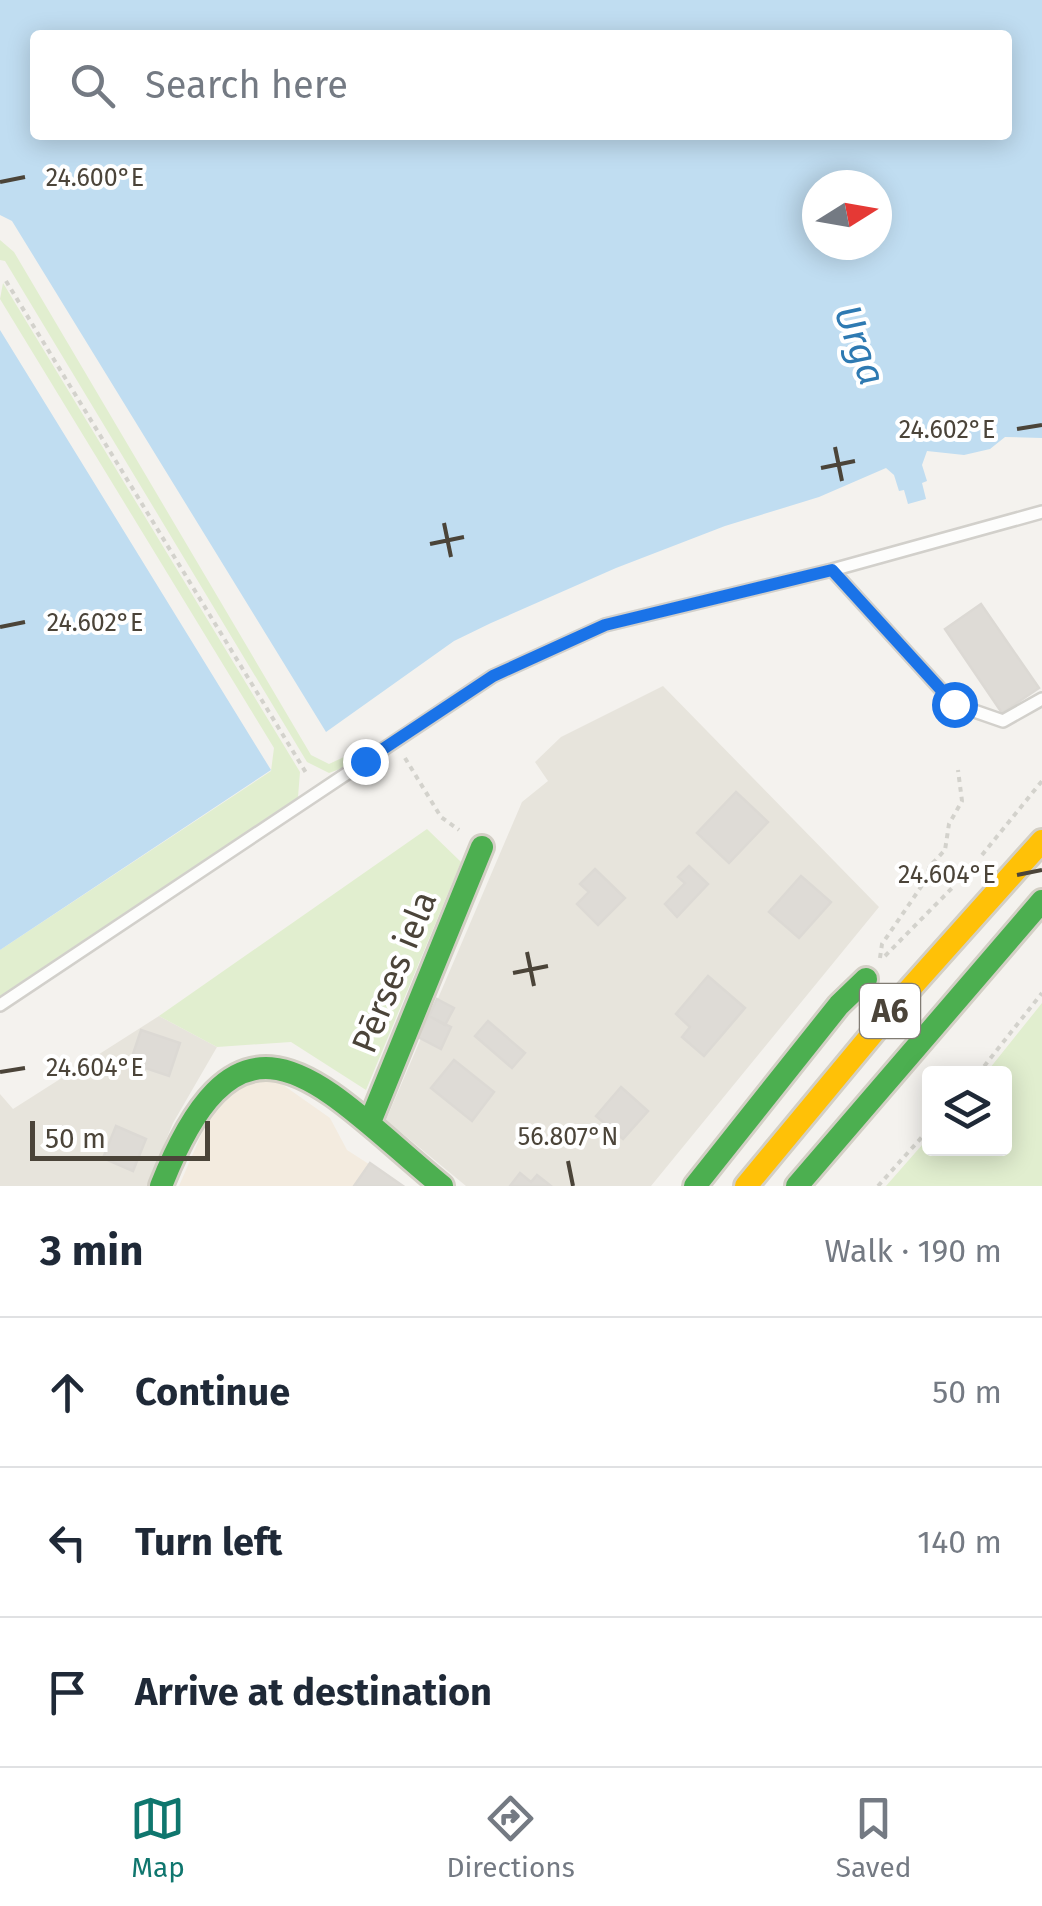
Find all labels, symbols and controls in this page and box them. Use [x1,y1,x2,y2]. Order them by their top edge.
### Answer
search box [30,30,1012,140]
icon: search [65,58,120,113]
text: Search here [145,62,348,108]
text: 24.600°E [46,163,144,193]
north arrow [802,170,892,260]
water label: Urga [824,299,896,391]
text: 24.602°E [899,415,995,445]
text: 24.602°E [47,608,143,638]
route start [932,682,978,728]
route end [343,739,389,785]
text: 24.604°E [898,860,996,890]
street label: Pērses iela [343,885,445,1059]
road number: A6 [860,984,920,1038]
text: 24.604°E [46,1053,144,1083]
map controls [922,1066,1012,1156]
button: layers [922,1066,1012,1156]
scale bar [30,1116,210,1160]
text: 50 m [45,1122,106,1155]
text: 56.807°N [518,1122,618,1152]
text: 3 min [40,1226,143,1276]
text: Walk · 190 m [825,1232,1002,1270]
icon: ahead [40,1365,95,1420]
text: Continue [135,1369,290,1415]
text: 50 m [932,1373,1002,1411]
icon: left [40,1515,95,1570]
text: Turn left [135,1519,282,1565]
text: 140 m [917,1523,1002,1561]
icon: arrive [40,1665,95,1720]
text: Arrive at destination [135,1669,492,1715]
tab: Map [130,1791,185,1884]
tab: Directions [446,1791,575,1884]
tab: Saved [836,1791,912,1884]

